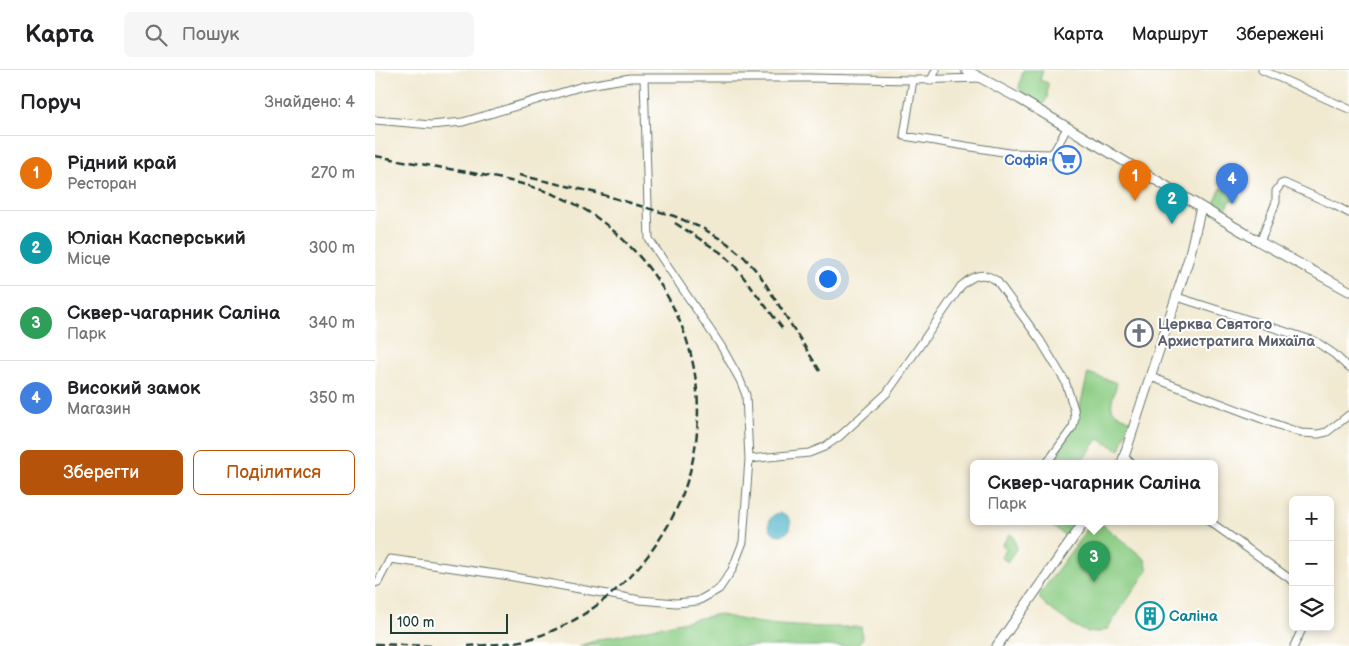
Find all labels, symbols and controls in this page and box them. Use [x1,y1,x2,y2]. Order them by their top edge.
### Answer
search box [124,12,474,57]
text: Карта [25,20,94,49]
icon: search [142,21,170,49]
text: Пошук [182,23,239,46]
text: Карта [1053,24,1104,45]
text: Маршрут [1132,24,1208,45]
text: Збережені [1236,24,1324,45]
text: Поруч [20,90,81,115]
text: Знайдено: 4 [265,93,355,112]
supermarket icon: Софія [1052,145,1082,175]
place label: Софія [1004,151,1048,170]
text: Рідний край [67,152,177,175]
pin: 1 [1119,160,1151,201]
pin: 4 [1216,163,1248,204]
text: 1 [33,164,39,183]
text: 270 m [311,164,355,183]
text: Ресторан [67,175,137,194]
pin: 2 [1156,183,1188,224]
text: Юліан Касперський [67,227,246,250]
text: 2 [31,239,41,258]
text: 300 m [309,239,355,258]
text: Місце [67,250,111,269]
your location [815,266,841,292]
text: Сквер-чагарник Саліна [67,302,280,325]
text: 3 [31,314,41,333]
text: 340 m [308,314,355,333]
place label: Церква Святого Архистратига Михаїла [1157,315,1315,351]
church icon: Церква Святого Архистратига Михаїла [1124,318,1154,348]
text: Парк [67,325,106,344]
text: Високий замок [67,377,200,400]
text: 4 [31,389,41,408]
text: 350 m [309,389,355,408]
text: Магазин [67,400,131,419]
button: Зберегти [20,450,183,495]
button: Поділитися [193,450,355,495]
popup [970,460,1218,525]
text: Сквер-чагарник Саліна [987,472,1201,495]
text: Парк [987,495,1026,514]
map controls [1289,496,1334,631]
button: + [1289,496,1334,541]
pin: 3 [1078,541,1110,582]
button: − [1289,541,1334,586]
button: layers [1289,586,1334,631]
building icon: Саліна [1135,601,1165,631]
place label: Саліна [1169,607,1218,626]
scale bar [390,611,507,634]
text: 100 m [397,614,434,631]

